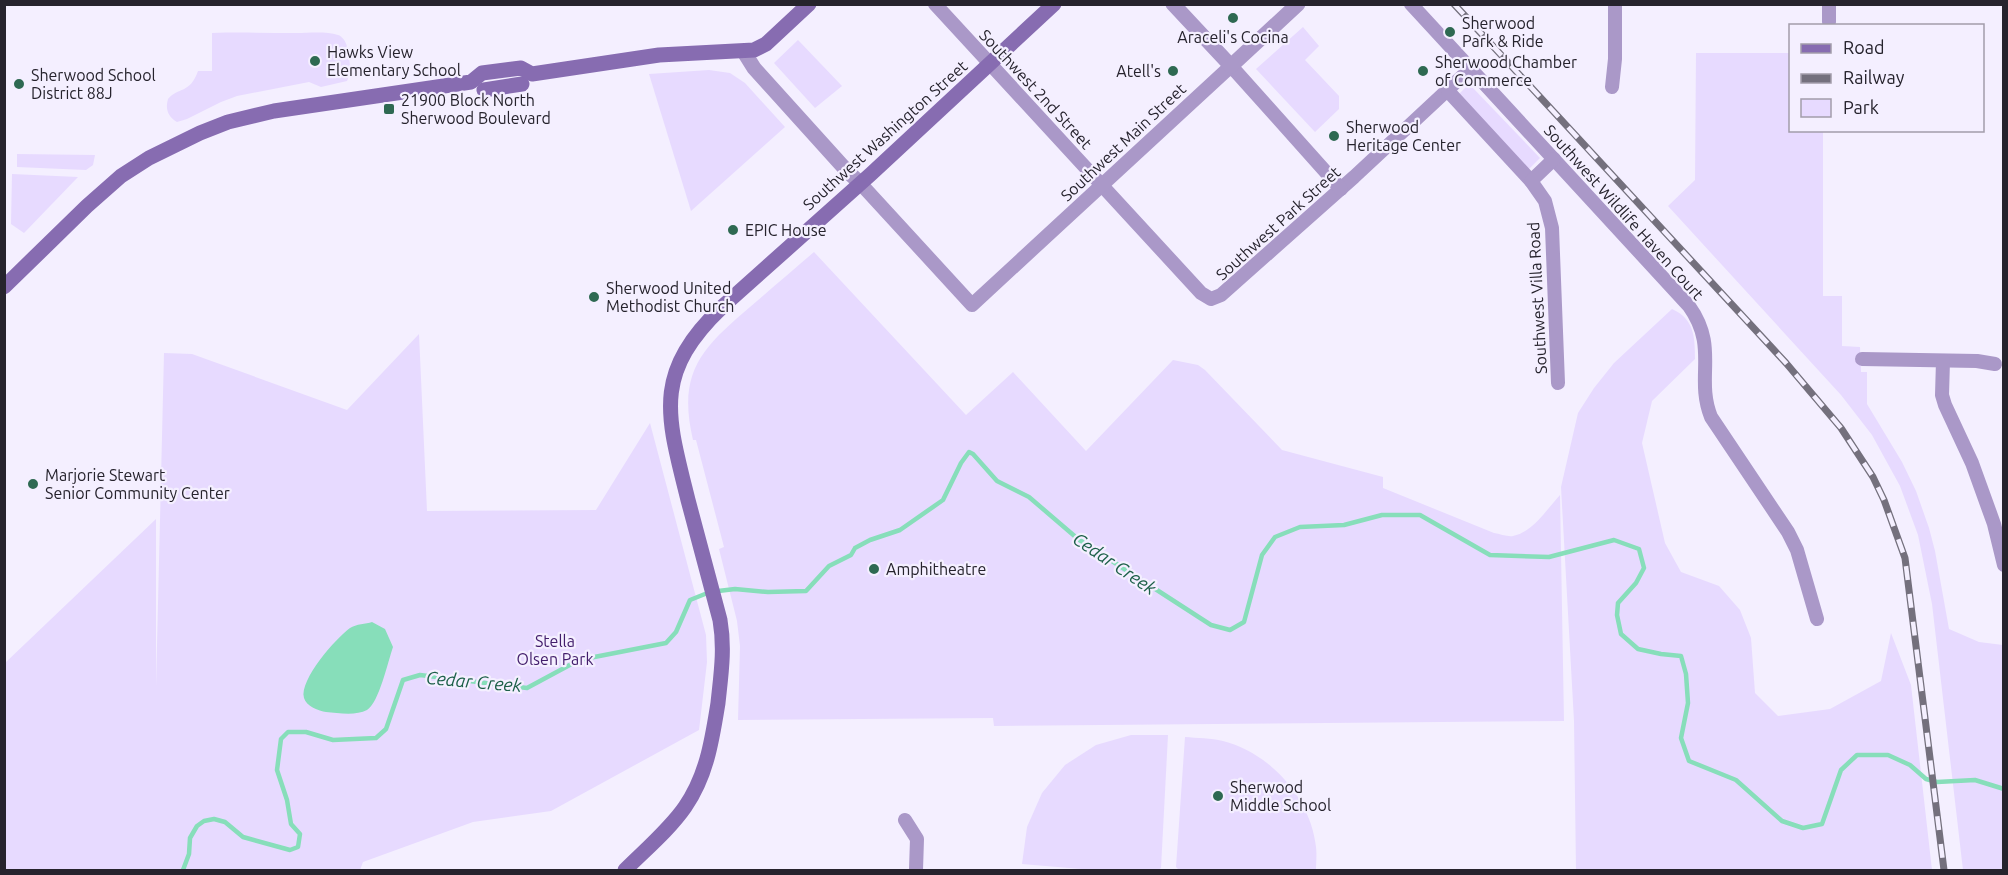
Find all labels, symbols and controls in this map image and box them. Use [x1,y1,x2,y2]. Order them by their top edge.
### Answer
marker: Araceli's Cocina [1226,11,1240,25]
place label: Sherwood Park & Ride [1462,14,1544,50]
legend [1789,24,1984,132]
marker: Sherwood Park & Ride [1443,25,1457,39]
street label: Southwest 2nd Street [976,26,1096,153]
place label: Araceli's Cocina [1177,28,1289,46]
text: Road [1843,37,1885,57]
place label: Hawks View Elementary School [327,43,461,79]
place label: Sherwood Chamber of Commerce [1435,53,1577,89]
marker: Hawks View Elementary School [308,54,322,68]
street label: Southwest Washington Street [799,56,971,213]
place label: Atell's [1116,62,1161,80]
marker: Atell's [1166,64,1180,78]
marker: Sherwood Chamber of Commerce [1416,64,1430,78]
place label: Sherwood School District 88J [31,66,156,102]
text: Railway [1843,67,1905,87]
marker: Sherwood School District 88J [12,77,26,91]
street label: Southwest Main Street [1057,79,1190,204]
place label: 21900 Block North Sherwood Boulevard [401,91,551,127]
text: Park [1843,97,1879,117]
marker: 21900 Block North Sherwood Boulevard [382,102,396,116]
place label: Sherwood Heritage Center [1346,118,1461,154]
street label: Southwest Wildlife Haven Court [1541,121,1708,304]
marker: Sherwood Heritage Center [1327,129,1341,143]
street label: Southwest Park Street [1212,162,1344,283]
place label: EPIC House [745,221,827,239]
street label: Southwest Villa Road [1524,222,1550,374]
marker: EPIC House [726,223,740,237]
place label: Sherwood United Methodist Church [606,279,734,315]
marker: Sherwood United Methodist Church [587,290,601,304]
place label: Marjorie Stewart Senior Community Center [45,466,230,502]
marker: Marjorie Stewart Senior Community Center [26,477,40,491]
water label: Cedar Creek [1070,528,1161,599]
place label: Amphitheatre [886,560,986,578]
marker: Amphitheatre [867,562,881,576]
park label: Stella Olsen Park [517,632,593,668]
water label: Cedar Creek [425,667,523,695]
place label: Sherwood Middle School [1230,778,1331,814]
marker: Sherwood Middle School [1211,789,1225,803]

